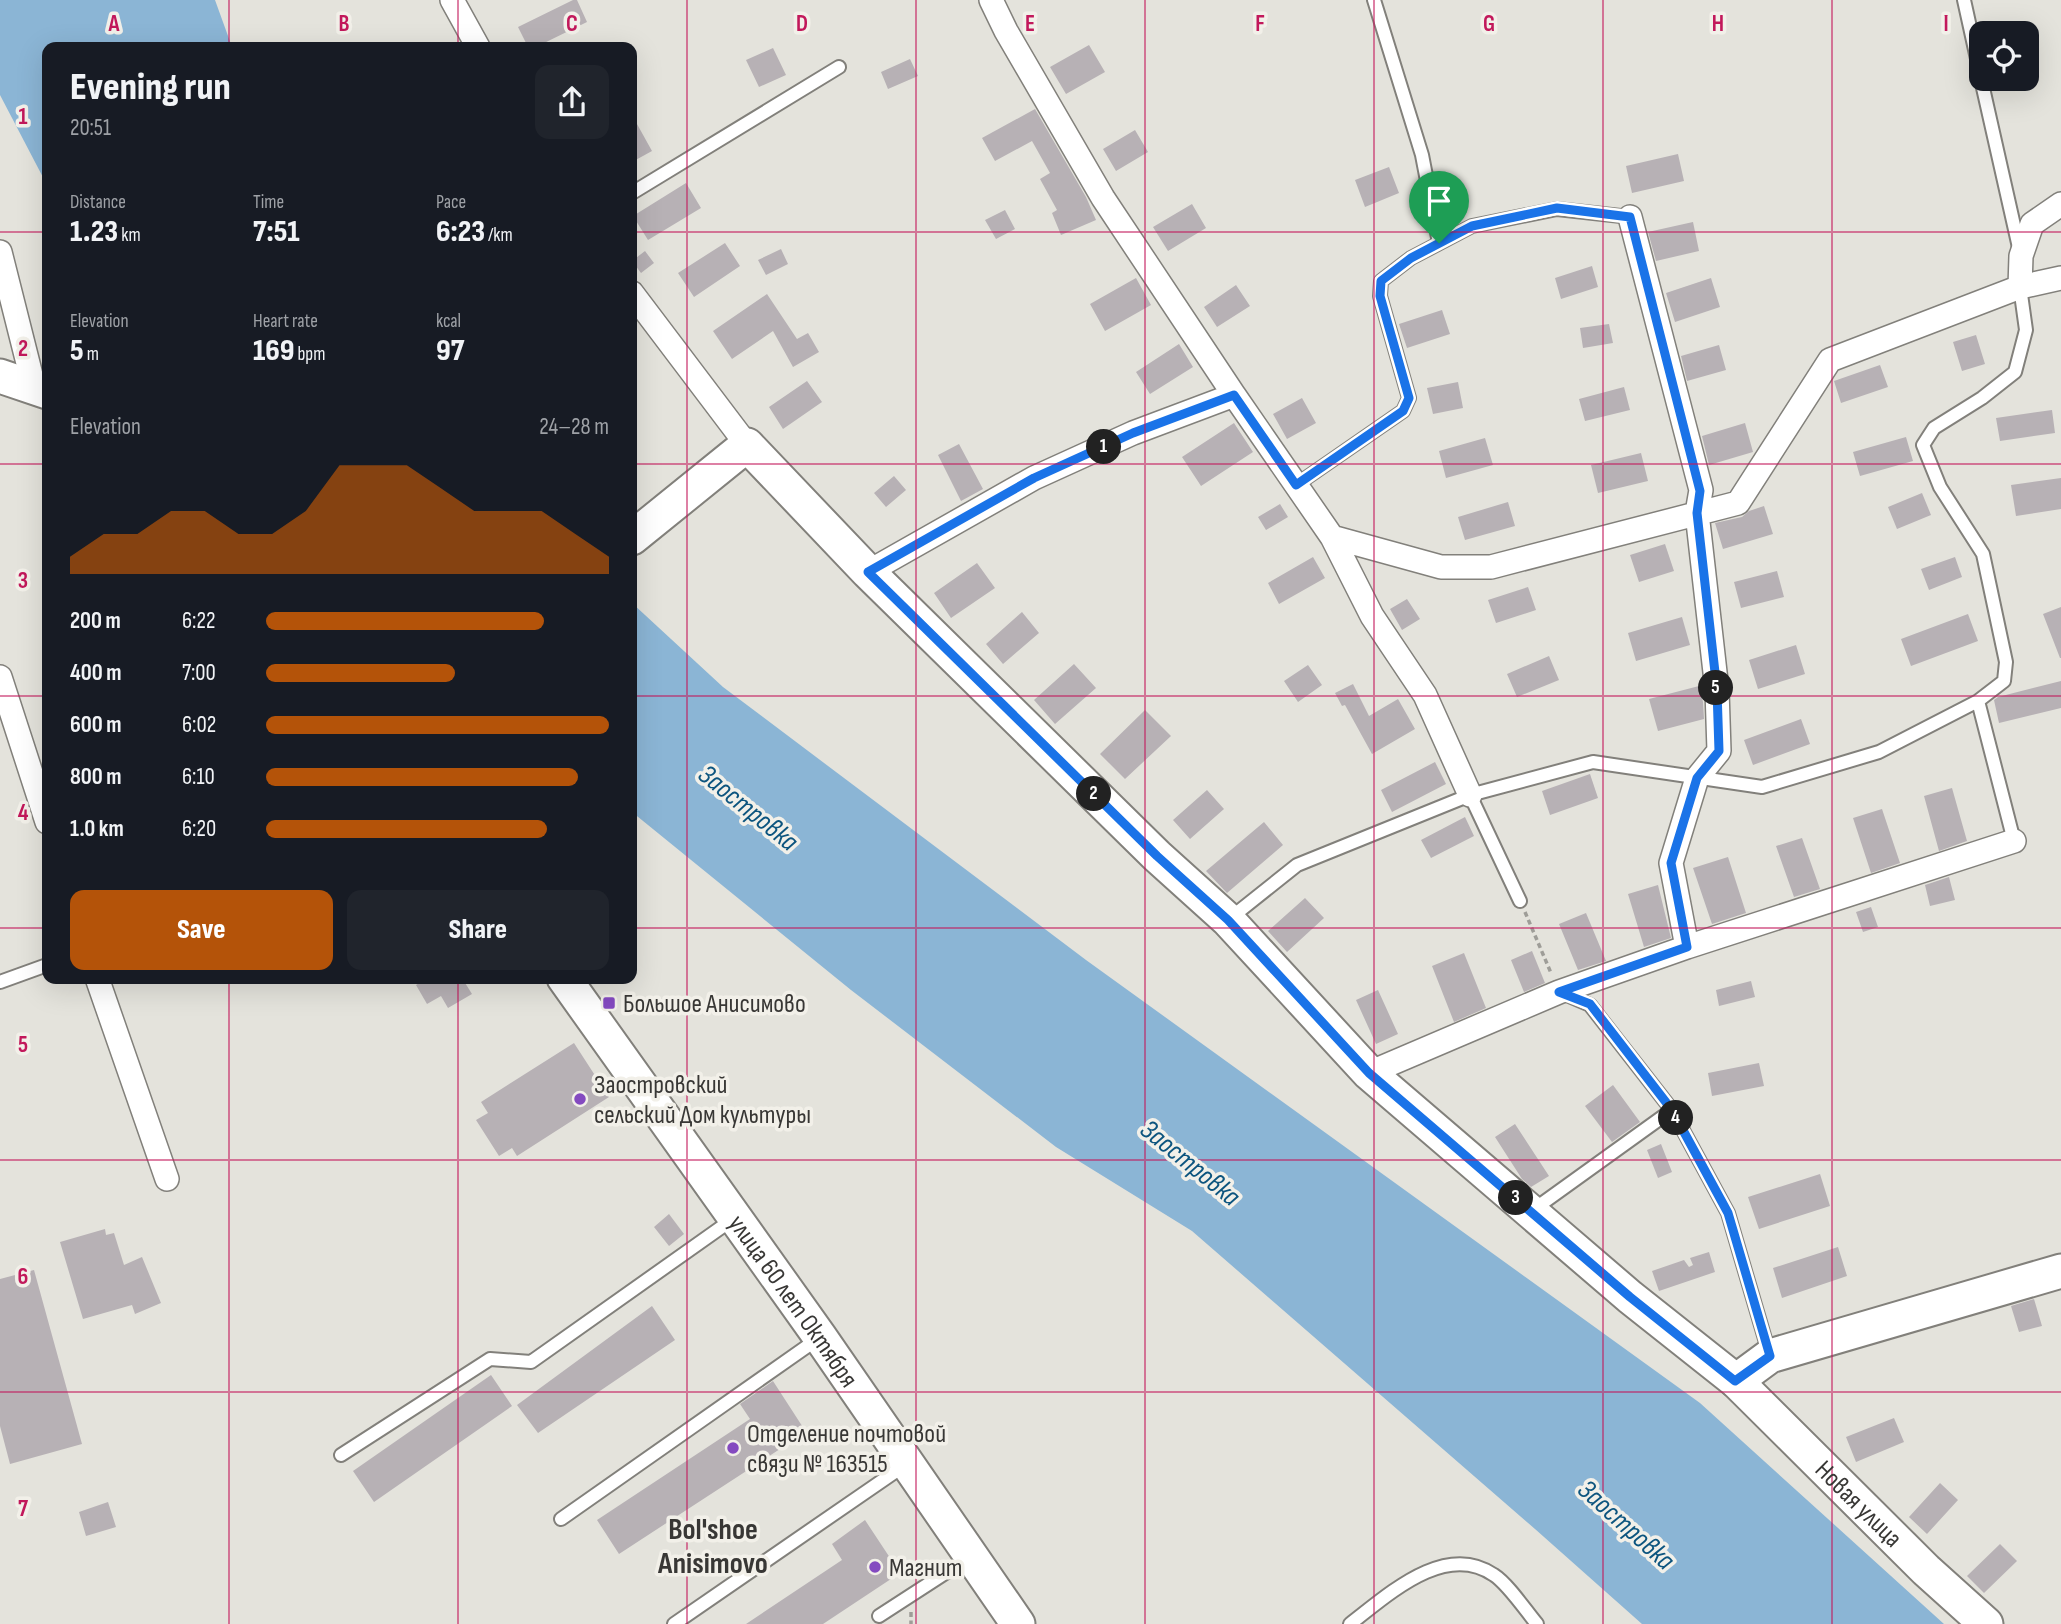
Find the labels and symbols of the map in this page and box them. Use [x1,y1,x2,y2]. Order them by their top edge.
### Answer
text: A [108,10,121,38]
text: B [339,10,350,38]
text: C [566,10,578,38]
text: D [796,10,808,38]
text: E [1025,10,1035,38]
text: F [1255,10,1265,38]
text: G [1483,10,1495,38]
text: H [1712,10,1724,38]
text: I [1943,10,1949,38]
text: 1 [18,103,28,131]
pin [1409,171,1469,243]
text: 2 [18,335,28,363]
pin: 1 [1086,430,1122,464]
text: 3 [18,567,28,595]
pin: 5 [1698,670,1734,706]
water label: Заостровка [692,758,805,859]
pin: 2 [1076,776,1112,812]
text: 4 [18,799,29,827]
place label: Большое Анисимово [623,989,806,1020]
marker: Большое Анисимово [601,995,617,1011]
text: 5 [18,1031,28,1059]
place label: Заостровский сельский Дом культуры [594,1070,811,1131]
marker: Заостровский сельский Дом культуры [572,1091,588,1107]
pin: 4 [1658,1100,1694,1136]
water label: Заостровка [1134,1113,1247,1214]
pin: 3 [1498,1180,1534,1216]
street label: улица 60 лет Октября [721,1209,864,1394]
text: 6 [18,1263,28,1291]
place label: Отделение почтовой связи № 163515 [747,1419,946,1480]
marker: Отделение почтовой связи № 163515 [725,1440,741,1456]
street label: Новая улица [1808,1455,1908,1554]
water label: Заостровка [1571,1473,1682,1578]
text: 7 [18,1495,28,1523]
district label: Bol'shoe Anisimovo [657,1512,768,1582]
place label: Магнит [889,1553,962,1584]
marker: Магнит [867,1559,883,1575]

